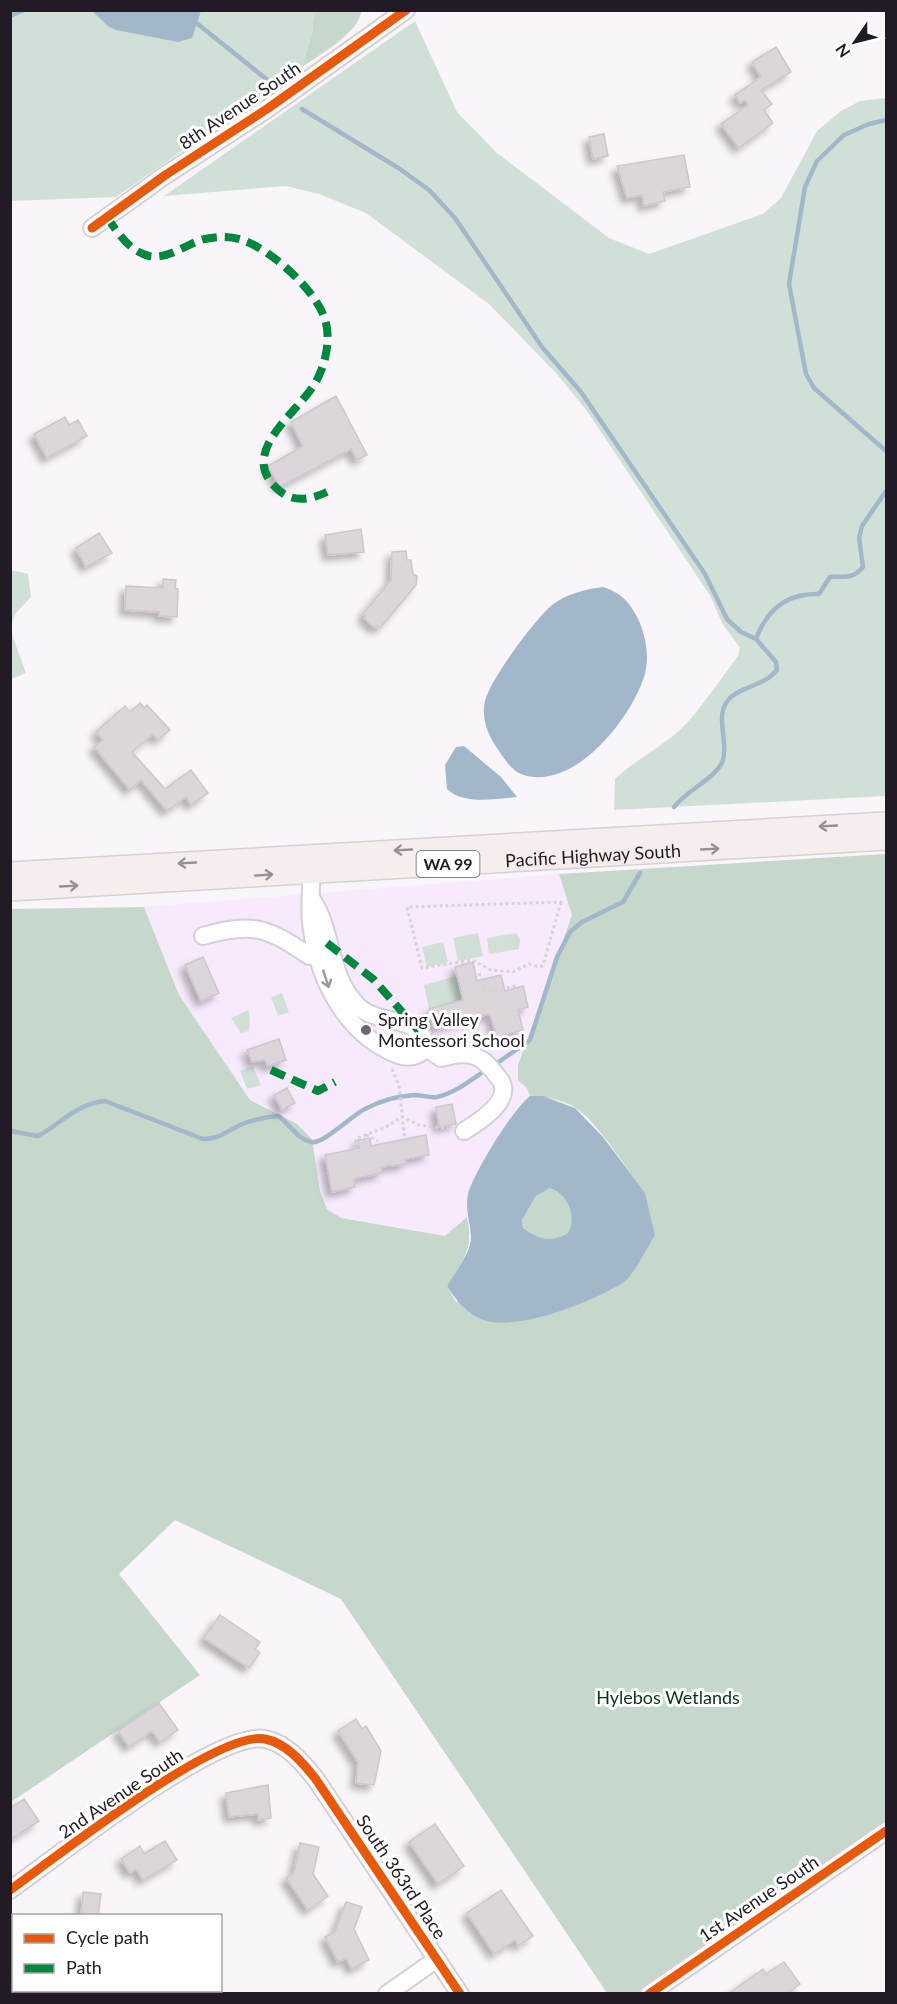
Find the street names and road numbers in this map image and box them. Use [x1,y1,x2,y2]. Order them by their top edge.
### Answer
street label: 8th Avenue South [175,56,304,154]
street label: Pacific Highway South [504,839,681,871]
road number: WA 99 [416,851,480,877]
street label: 2nd Avenue South [54,1743,187,1843]
street label: South 363rd Place [352,1810,452,1943]
street label: 1st Avenue South [695,1850,822,1946]

